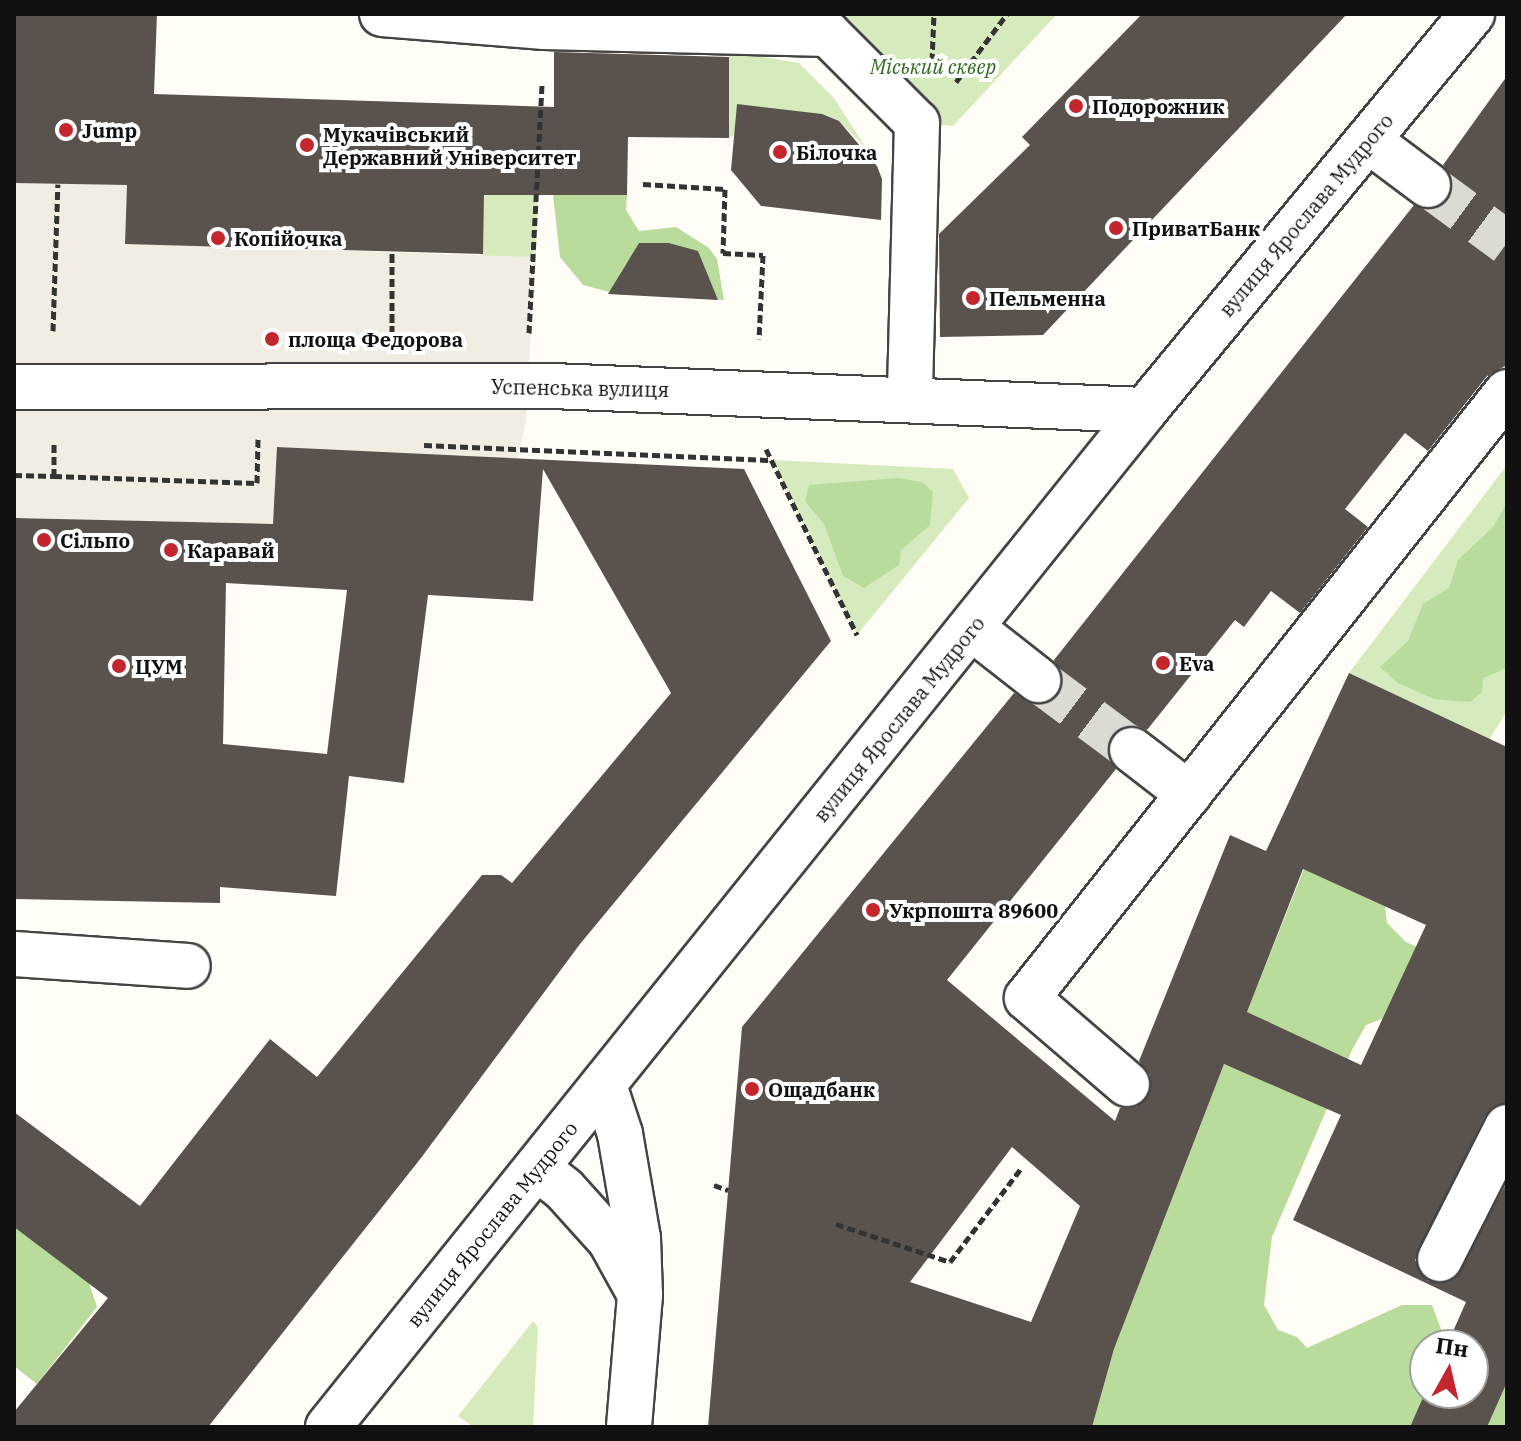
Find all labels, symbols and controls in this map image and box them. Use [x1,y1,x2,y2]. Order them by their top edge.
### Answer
park label: Міський сквер [870,54,996,78]
place label: Подорожник [1092,94,1225,118]
marker: Подорожник [1067,97,1085,115]
street label: вулиця Ярослава Мудрого [1214,109,1398,321]
place label: Jump [82,118,137,142]
marker: Jump [57,121,75,139]
place label: Мукачівський Державний Університет [323,122,576,169]
marker: Мукачівський Державний Університет [298,136,316,154]
place label: Білочка [796,140,877,164]
marker: Білочка [771,143,789,161]
place label: ПриватБанк [1132,216,1260,240]
marker: ПриватБанк [1107,219,1125,237]
place label: Копійочка [234,226,342,250]
marker: Копійочка [209,229,227,247]
place label: Пельменна [989,286,1106,310]
marker: Пельменна [964,289,982,307]
place label: площа Федорова [288,327,463,351]
marker: площа Федорова [263,330,281,348]
street label: Успенська вулиця [491,374,669,402]
place label: Сільпо [60,528,130,552]
marker: Сільпо [35,531,53,549]
place label: Каравай [187,538,275,562]
marker: Каравай [162,541,180,559]
street label: вулиця Ярослава Мудрого [809,611,989,827]
place label: Eva [1179,651,1214,675]
place label: ЦУМ [135,654,183,678]
marker: Eva [1154,654,1172,672]
marker: ЦУМ [110,657,128,675]
place label: Укрпошта 89600 [889,898,1058,922]
marker: Укрпошта 89600 [864,901,882,919]
place label: Ощадбанк [768,1077,875,1101]
marker: Ощадбанк [743,1080,761,1098]
street label: вулиця Ярослава Мудрого [402,1116,582,1332]
north arrow [1409,1329,1489,1409]
text: Пн [1434,1330,1470,1363]

